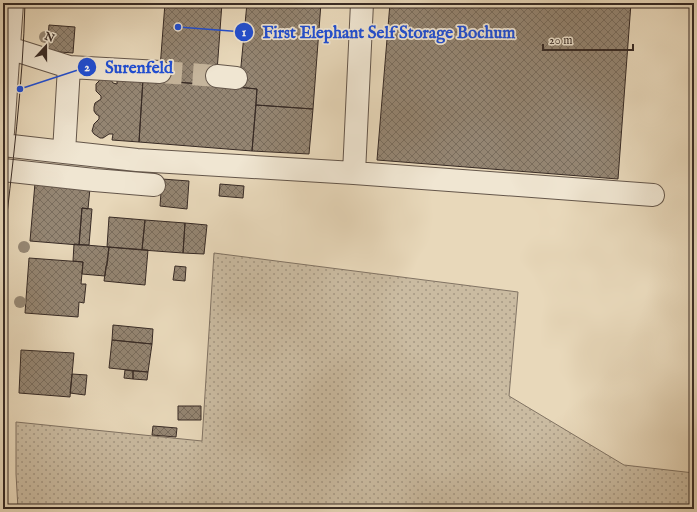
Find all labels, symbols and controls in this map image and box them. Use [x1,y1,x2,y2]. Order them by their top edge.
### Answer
callout: First Elephant Self Storage Bochum [234,18,523,47]
text: First Elephant Self Storage Bochum [263,23,515,44]
text: 1 [242,25,247,40]
north arrow [26,26,66,66]
scale bar [543,26,633,52]
text: N [41,29,57,46]
text: 20 m [549,33,572,48]
callout: Surenfeld [77,52,181,81]
text: Surenfeld [105,58,174,79]
text: 2 [84,60,90,75]

